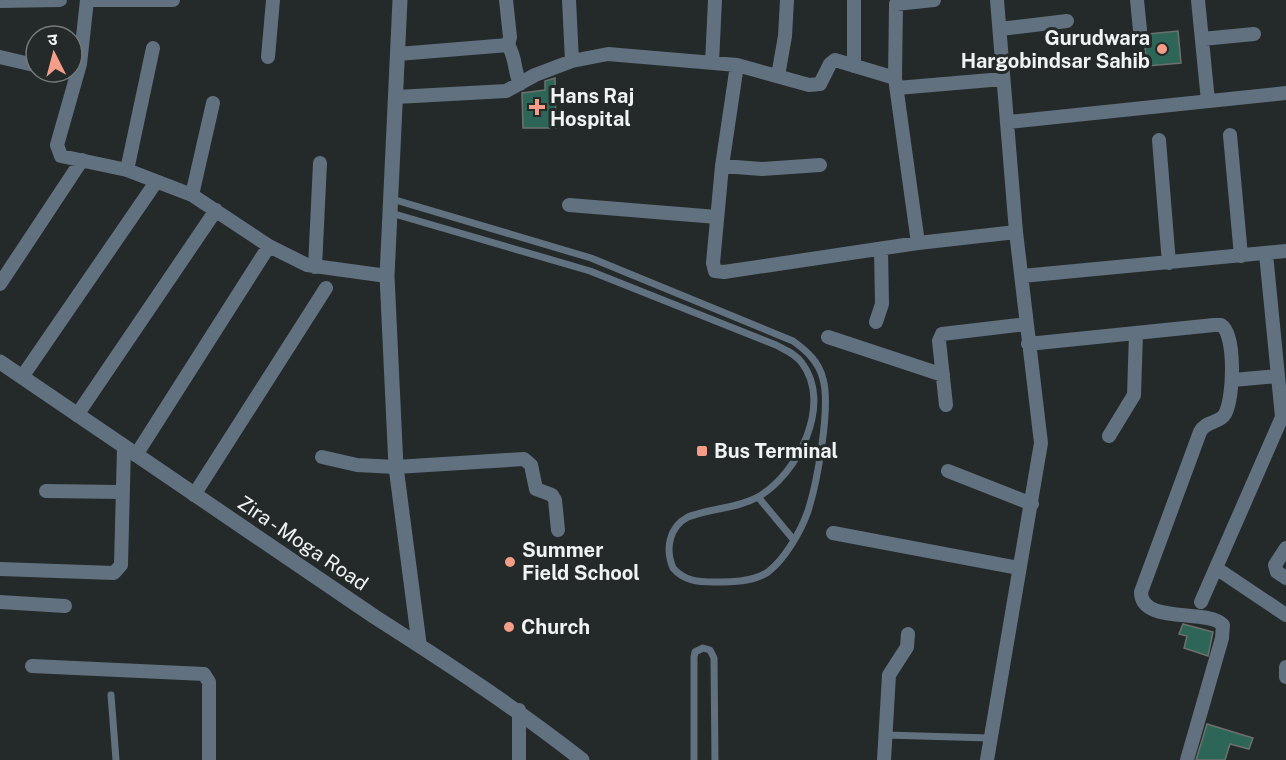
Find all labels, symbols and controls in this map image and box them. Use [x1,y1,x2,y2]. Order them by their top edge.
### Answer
north arrow [24,24,84,84]
place label: Gurudwara Hargobindsar Sahib [961,26,1150,73]
text: उ [47,30,59,50]
marker: Gurudwara Hargobindsar Sahib [1155,42,1169,56]
place label: Hans Raj Hospital [550,84,634,131]
marker: Hans Raj Hospital [528,98,546,116]
place label: Bus Terminal [714,439,838,463]
marker: Bus Terminal [695,444,709,458]
street label: Zira - Moga Road [233,491,373,595]
place label: Summer Field School [522,538,640,585]
marker: Summer Field School [503,555,517,569]
place label: Church [521,615,590,639]
marker: Church [502,620,516,634]

